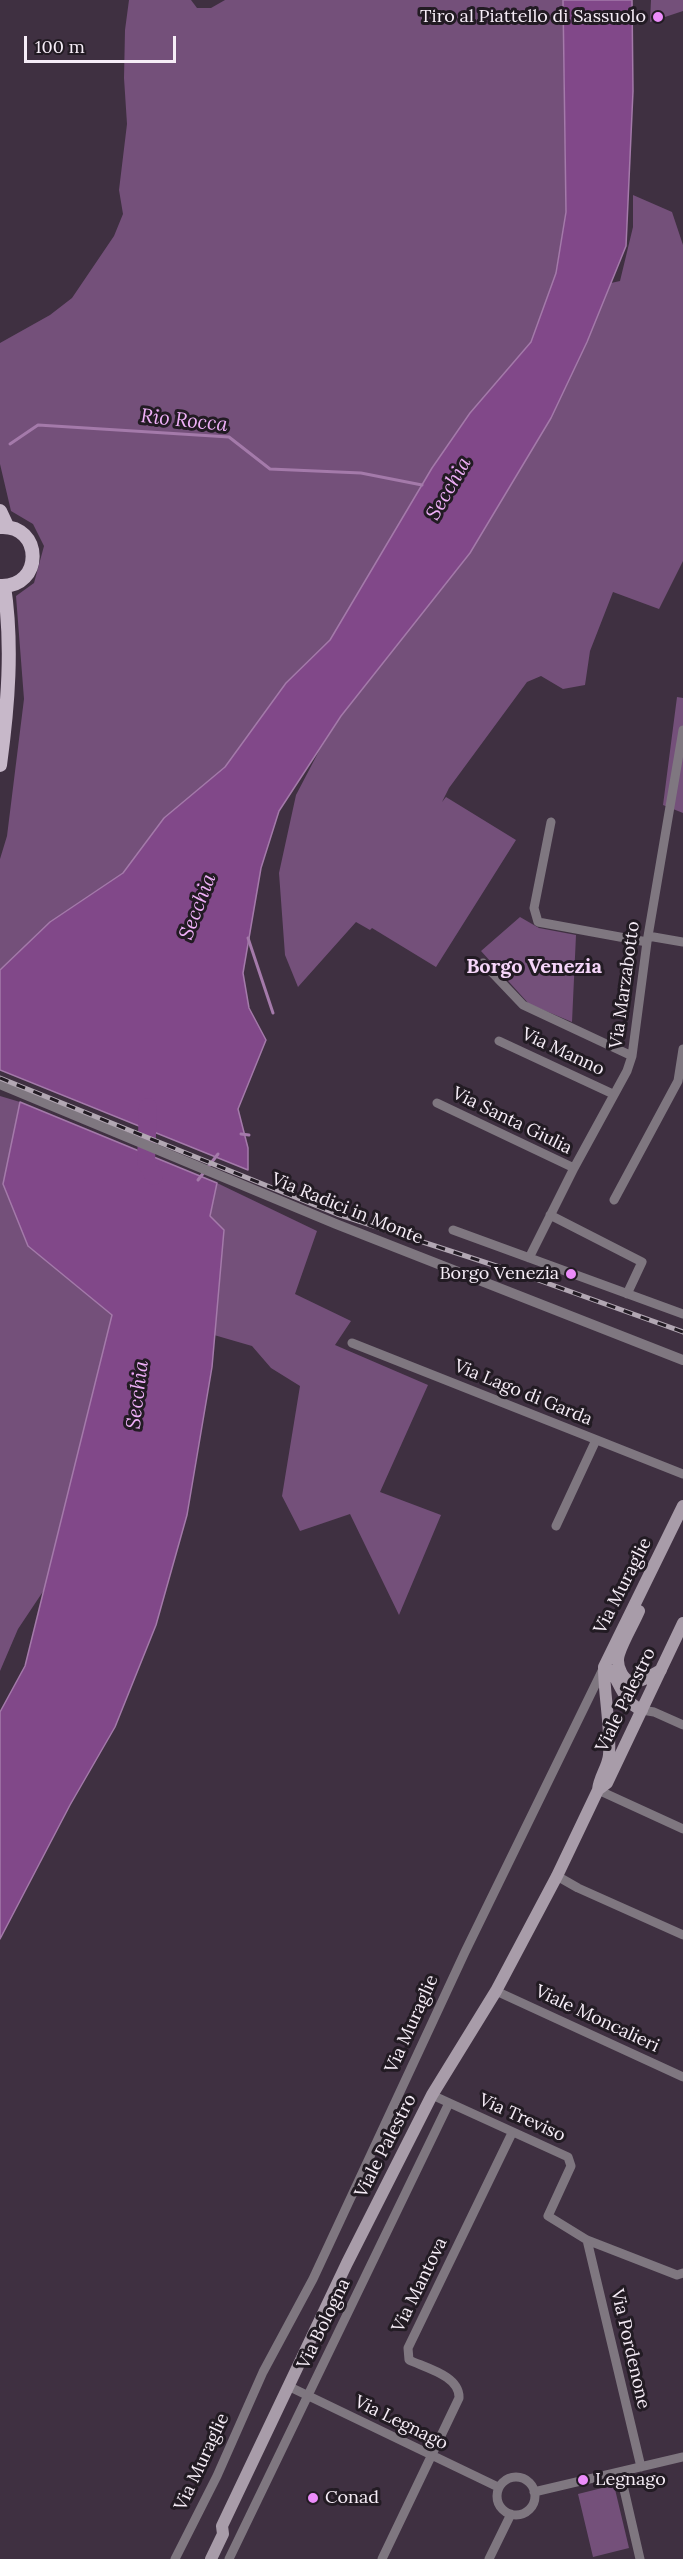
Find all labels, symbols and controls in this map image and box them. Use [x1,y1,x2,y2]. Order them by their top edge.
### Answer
place label: Tiro al Piattello di Sassuolo [420,6,646,28]
marker: Tiro al Piattello di Sassuolo [651,10,665,24]
scale bar [27,24,178,62]
text: 100 m [35,35,85,58]
water label: Rio Rocca [139,405,229,437]
water label: Secchia [421,453,477,525]
water label: Secchia [174,871,222,943]
street label: Via Marzabotto [605,920,645,1050]
district label: Borgo Venezia [466,955,602,979]
street label: Via Manno [518,1023,608,1081]
street label: Via Santa Giulia [449,1083,575,1159]
street label: Via Radici in Monte [268,1169,426,1249]
place label: Borgo Venezia [439,1263,559,1285]
marker: Borgo Venezia [564,1267,578,1281]
street label: Via Lago di Garda [451,1355,595,1431]
water label: Secchia [122,1359,154,1431]
street label: Via Muraglie [590,1534,656,1638]
street label: Viale Palestro [591,1644,661,1756]
street label: Via Muraglie [381,1972,443,2076]
street label: Viale Moncalieri [532,1981,662,2057]
street label: Via Treviso [476,2089,568,2147]
street label: Viale Palestro [351,2091,421,2201]
street label: Via Mantova [388,2234,452,2336]
street label: Via Bologna [293,2275,355,2373]
street label: Via Pordenone [606,2287,654,2411]
street label: Via Legnago [351,2391,451,2455]
street label: Via Muraglie [170,2410,234,2514]
place label: Legnago [595,2469,666,2491]
marker: Legnago [576,2473,590,2487]
place label: Conad [325,2487,379,2509]
marker: Conad [306,2491,320,2505]

